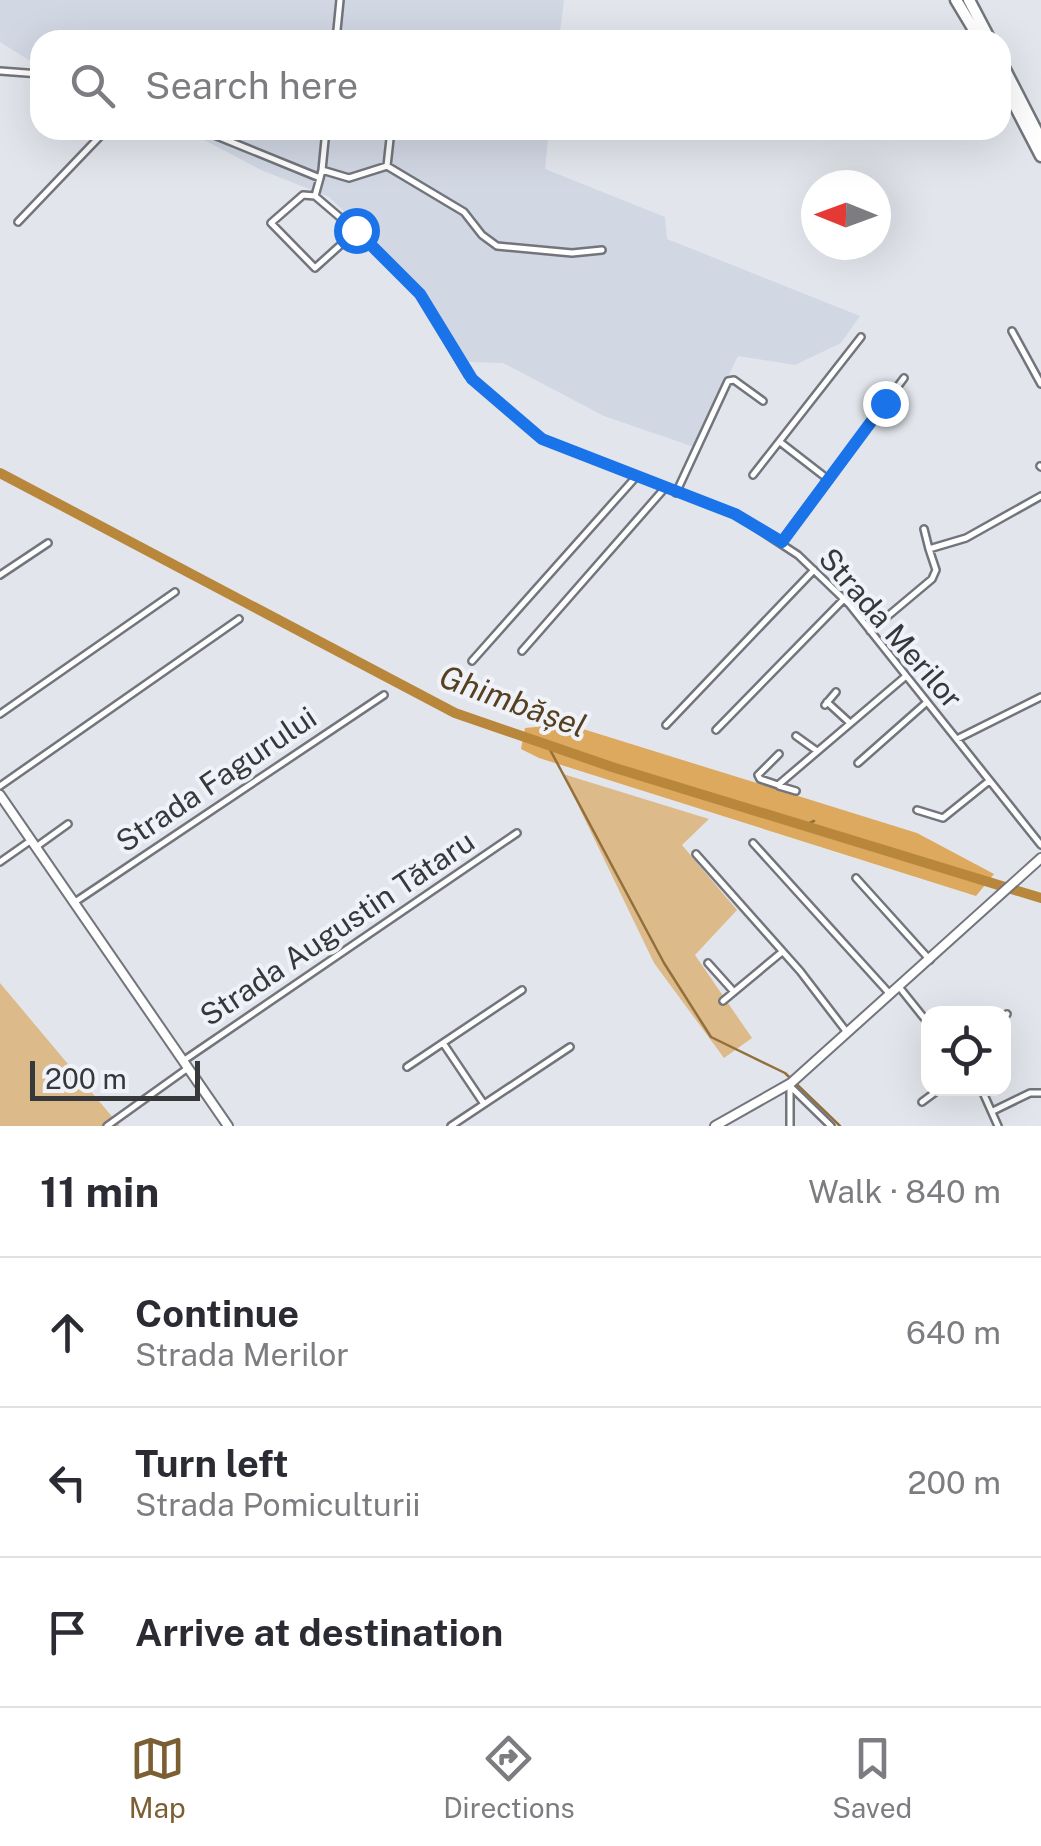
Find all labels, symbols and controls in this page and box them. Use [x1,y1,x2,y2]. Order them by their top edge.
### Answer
search box [30,30,1011,140]
icon: search [65,58,120,113]
text: Search here [145,63,358,108]
north arrow [801,170,891,260]
route start [334,208,380,254]
route end [863,381,909,427]
street label: Strada Merilor [812,541,970,715]
water label: Ghimbășel [435,657,591,745]
street label: Strada Fagurului [109,699,323,859]
street label: Strada Augustin Tătaru [193,823,481,1033]
map controls [921,1006,1011,1096]
button: locate [921,1006,1011,1096]
scale bar [30,1056,200,1100]
text: 200 m [45,1062,127,1095]
text: 11 min [40,1167,159,1216]
text: Walk · 840 m [808,1173,1001,1210]
text: Continue [135,1291,299,1336]
icon: ahead [40,1305,95,1360]
text: 640 m [906,1314,1001,1351]
text: Strada Merilor [135,1336,349,1373]
text: Turn left [135,1441,289,1486]
icon: left [40,1455,95,1510]
text: 200 m [908,1464,1001,1501]
text: Strada Pomiculturii [135,1486,420,1523]
icon: arrive [40,1605,95,1660]
text: Arrive at destination [135,1610,503,1655]
tab: Map [129,1731,186,1824]
tab: Directions [443,1731,575,1824]
tab: Saved [832,1731,912,1824]

